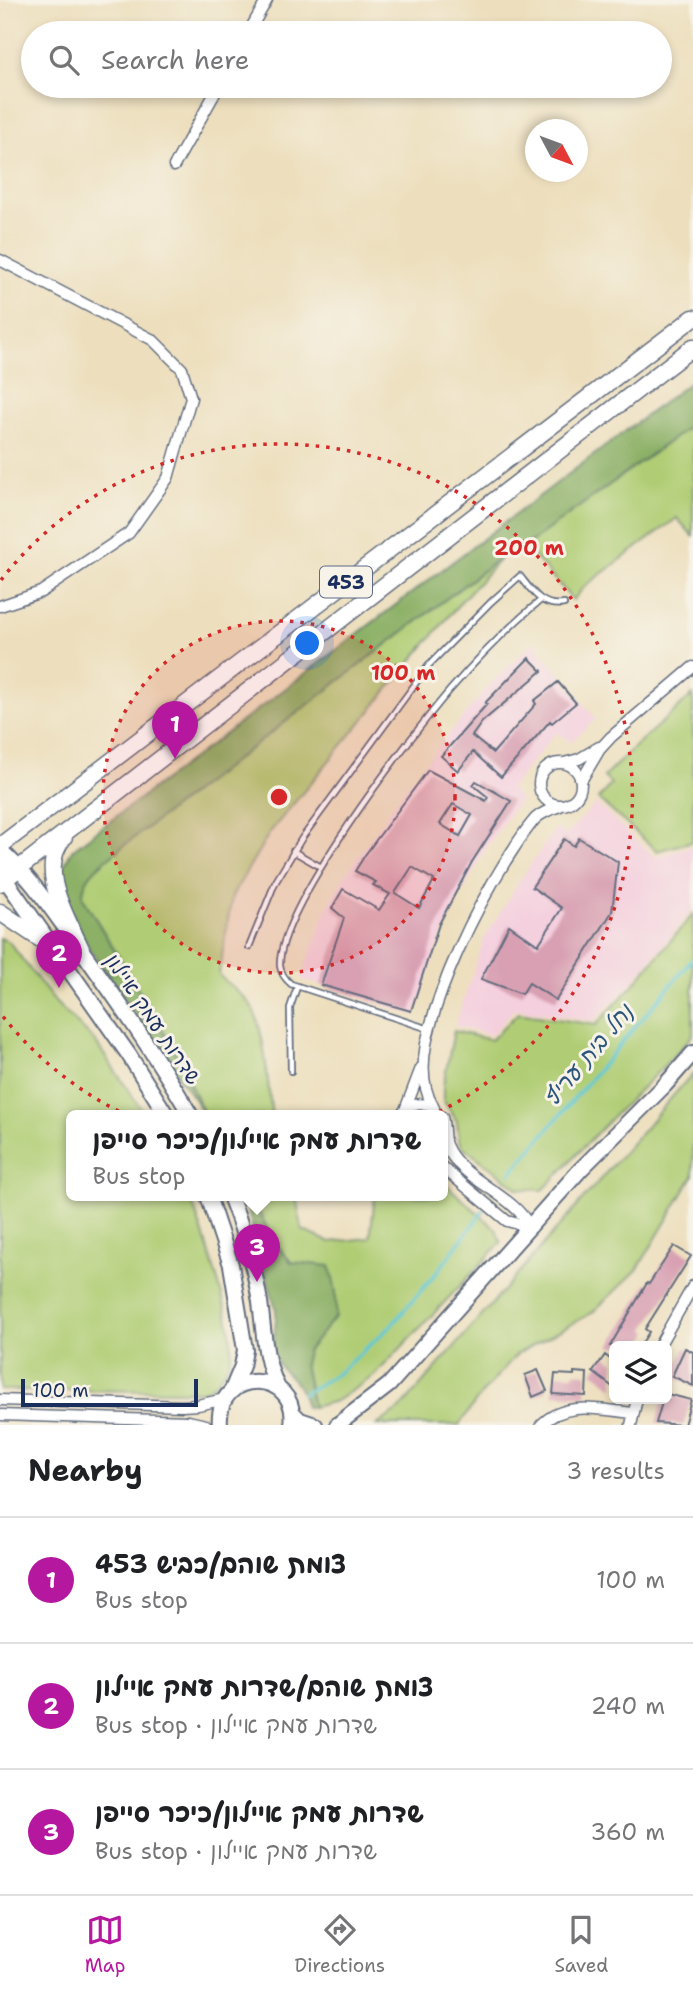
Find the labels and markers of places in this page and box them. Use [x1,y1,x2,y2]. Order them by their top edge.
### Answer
pin: 1 [152,701,198,759]
centre of rings [267,785,291,809]
pin: 2 [36,930,82,988]
pin: 3 [234,1224,280,1282]

